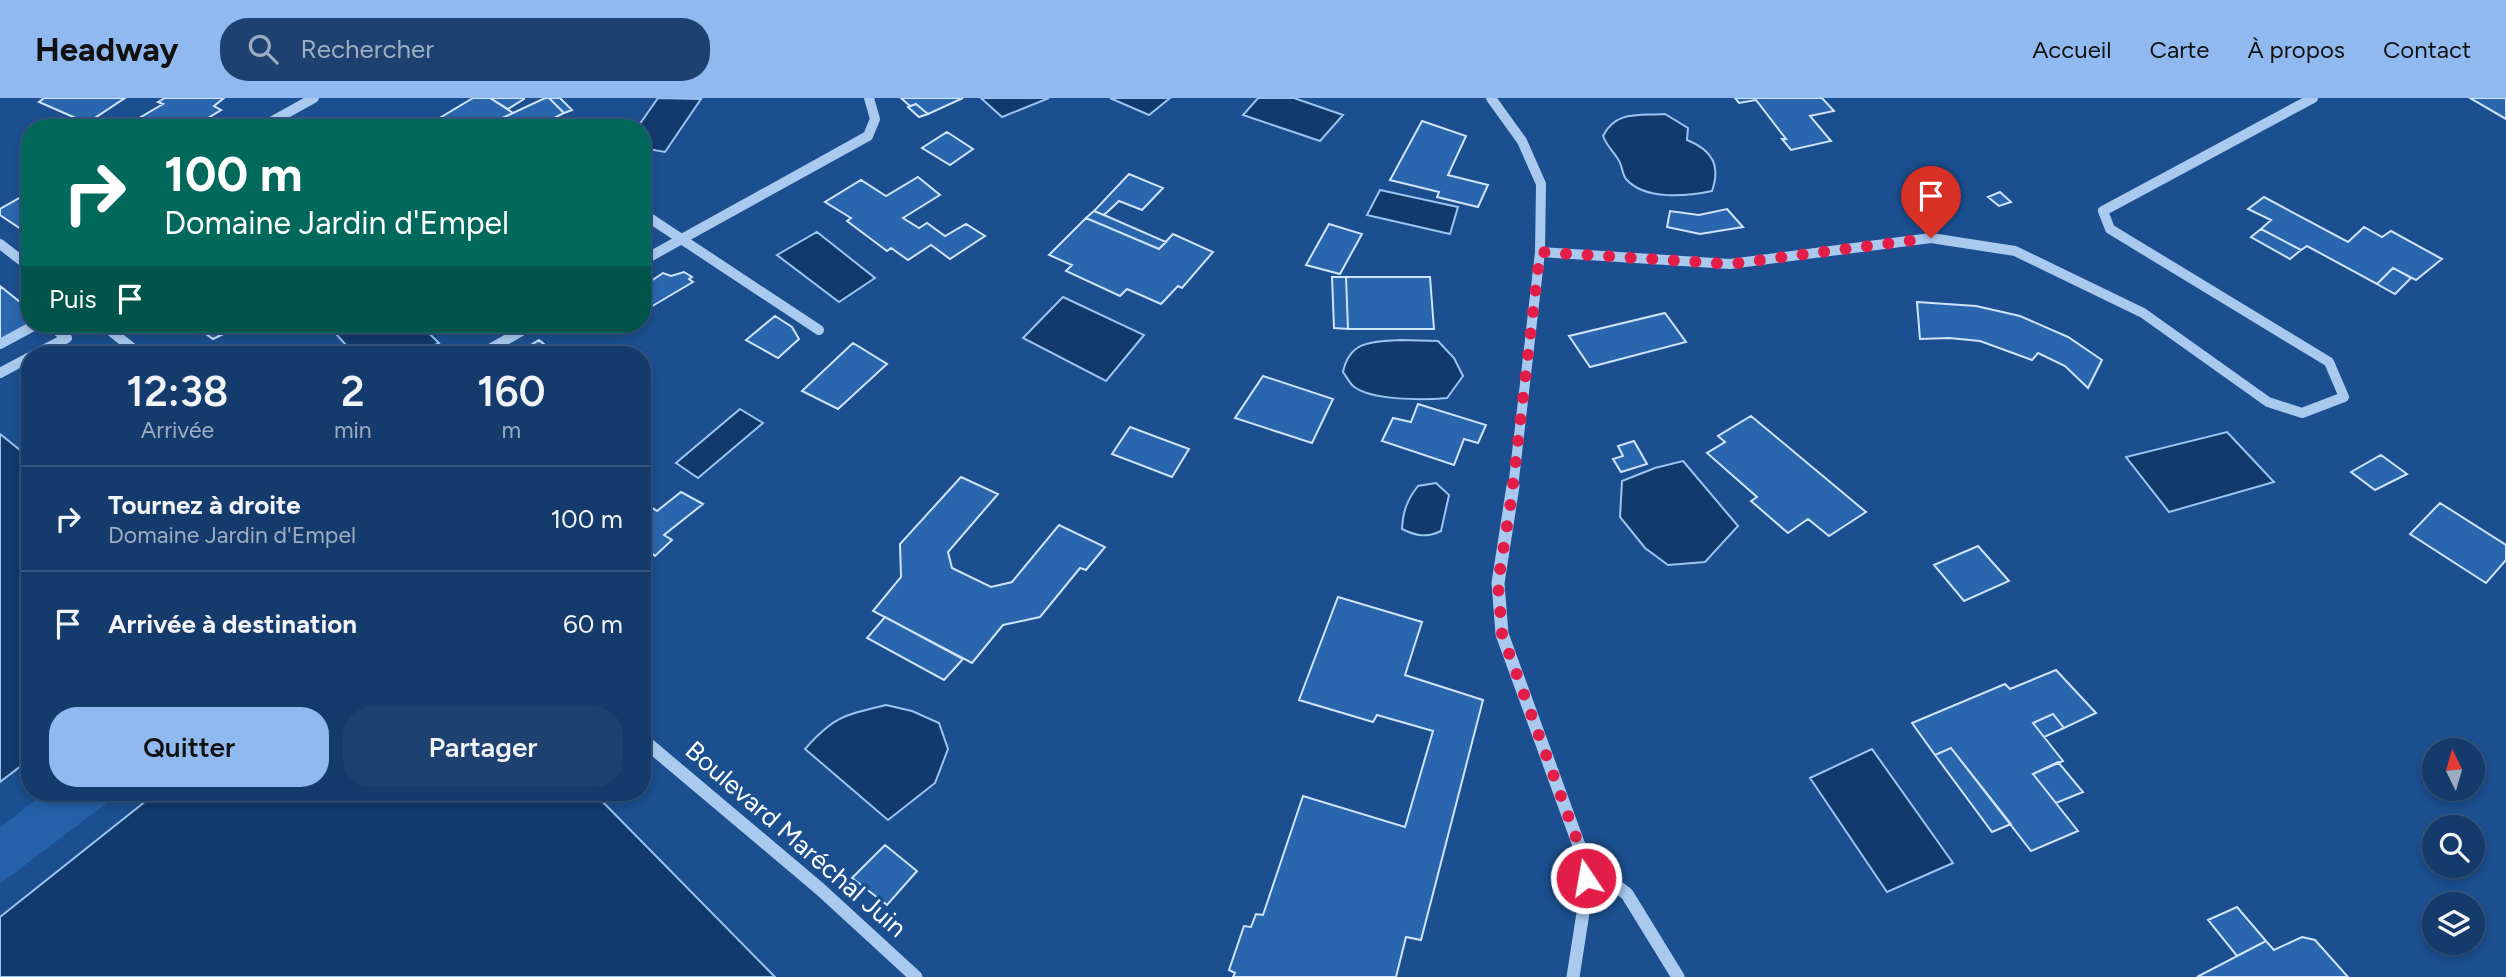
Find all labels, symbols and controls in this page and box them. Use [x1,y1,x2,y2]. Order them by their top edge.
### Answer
search box [220,18,710,81]
text: Headway [35,30,178,69]
icon: search [244,30,282,68]
text: Rechercher [300,33,434,65]
text: Accueil [2032,35,2112,64]
text: Carte [2150,35,2209,64]
text: À propos [2247,35,2345,64]
text: Contact [2383,35,2471,64]
text: 100 m [164,144,303,203]
icon: right [49,147,140,238]
pin [1901,166,1961,238]
icon: arrive [1912,177,1950,215]
text: Domaine Jardin d'Empel [164,204,509,242]
icon: arrive [111,280,149,318]
text: Puis [49,283,97,315]
text: 12:38 [126,366,229,417]
text: 2 [341,366,365,417]
text: 160 [477,366,546,417]
text: Arrivée [141,416,214,444]
text: min [334,416,372,444]
text: m [502,416,521,444]
text: Tournez à droite [108,489,301,521]
icon: right [49,500,87,538]
text: 100 m [550,503,623,535]
text: Domaine Jardin d'Empel [108,521,356,549]
icon: arrive [49,605,87,643]
text: Arrivée à destination [108,608,357,640]
text: 60 m [563,608,623,640]
button: Quitter [49,707,329,787]
button: Partager [343,707,623,787]
street label: Boulevard Maréchal Juin [679,734,913,944]
north arrow [2422,738,2485,802]
map controls [2422,738,2485,955]
button: search [2422,815,2485,878]
position arrow [1549,841,1623,915]
button: layers [2422,892,2485,955]

